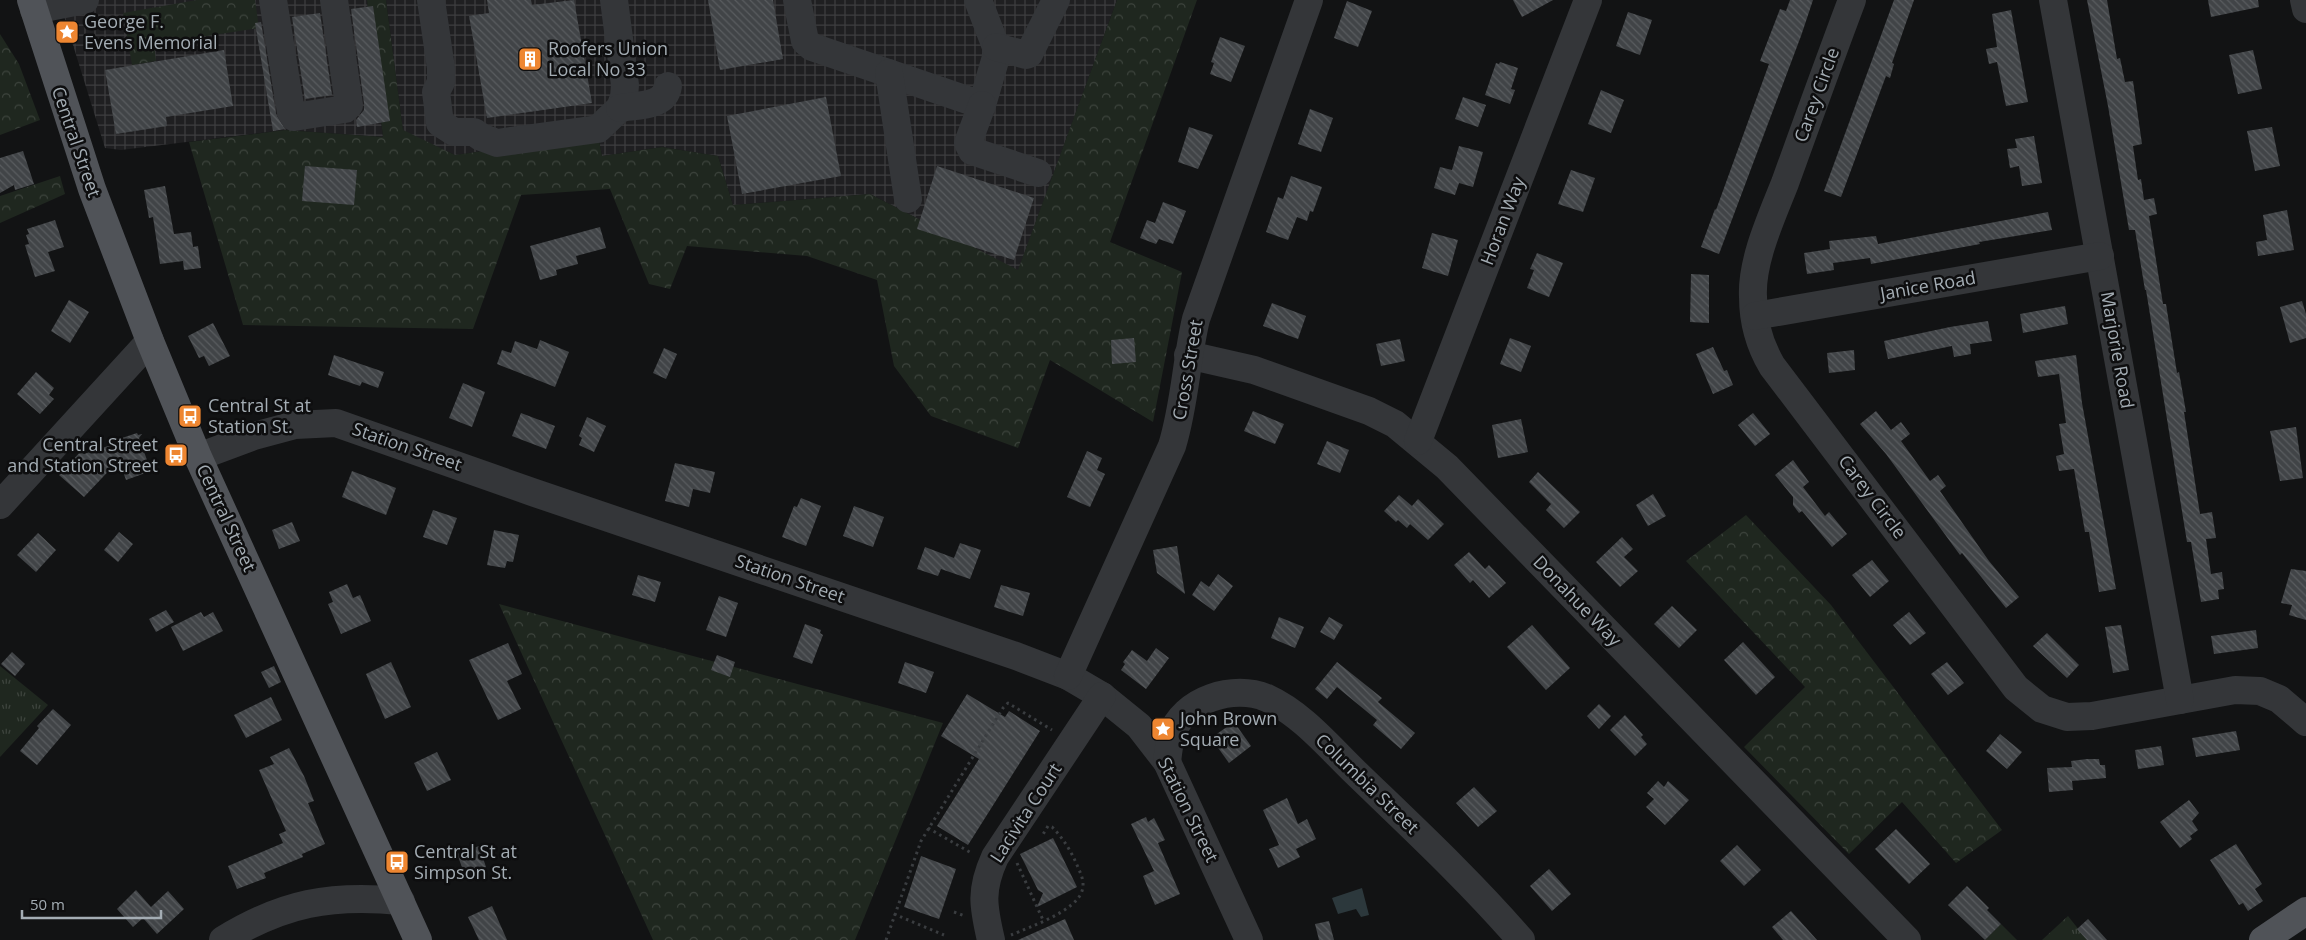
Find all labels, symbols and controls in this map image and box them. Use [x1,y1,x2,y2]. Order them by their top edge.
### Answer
place label: George F. Evens Memorial [84,9,218,54]
place icon: George F. Evens Memorial [54,19,80,45]
place label: Roofers Union Local No 33 [548,36,668,81]
street label: Carey Circle [1788,44,1844,145]
building icon: Roofers Union Local No 33 [517,46,543,72]
street label: Central Street [47,83,107,200]
street label: Horan Way [1474,172,1530,268]
street label: Janice Road [1876,265,1978,306]
street label: Marjorie Road [2096,289,2140,410]
street label: Cross Street [1166,318,1208,422]
place label: Central St at Station St. [208,393,311,438]
bus stop icon: Central St at Station St. [177,403,203,429]
street label: Station Street [349,416,465,476]
place label: Central Street and Station Street [7,432,158,477]
bus stop icon: Central Street and Station Street [163,442,189,468]
street label: Carey Circle [1833,450,1912,543]
street label: Central Street [192,460,262,575]
street label: Station Street [732,548,848,608]
street label: Donahue Way [1528,550,1628,652]
place label: John Brown Square [1178,706,1277,751]
place icon: John Brown Square [1150,716,1176,742]
street label: Columbia Street [1311,728,1425,839]
street label: Station Street [1153,753,1225,866]
street label: Lacivita Court [984,758,1066,867]
place label: Central St at Simpson St. [414,839,517,884]
bus stop icon: Central St at Simpson St. [384,849,410,875]
scale bar [22,888,161,920]
text: 50 m [30,894,65,914]

